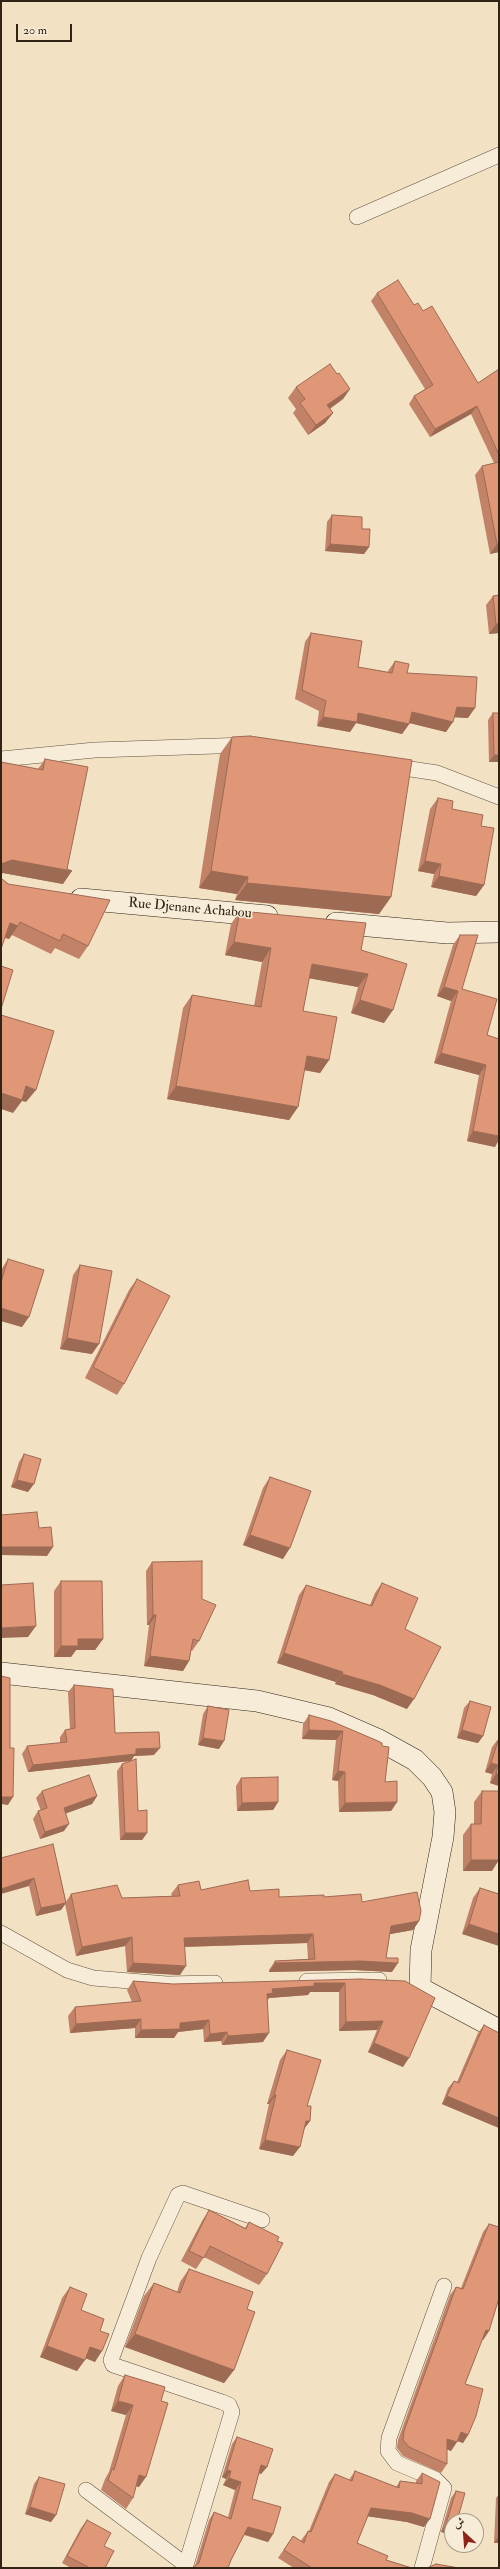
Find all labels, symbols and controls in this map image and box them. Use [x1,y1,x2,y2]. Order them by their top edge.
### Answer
scale bar [18,16,74,42]
text: 20 m [23,23,47,38]
street label: Rue Djenane Achabou [128,895,252,923]
north arrow [444,2513,484,2553]
text: ش [451,2514,467,2531]

